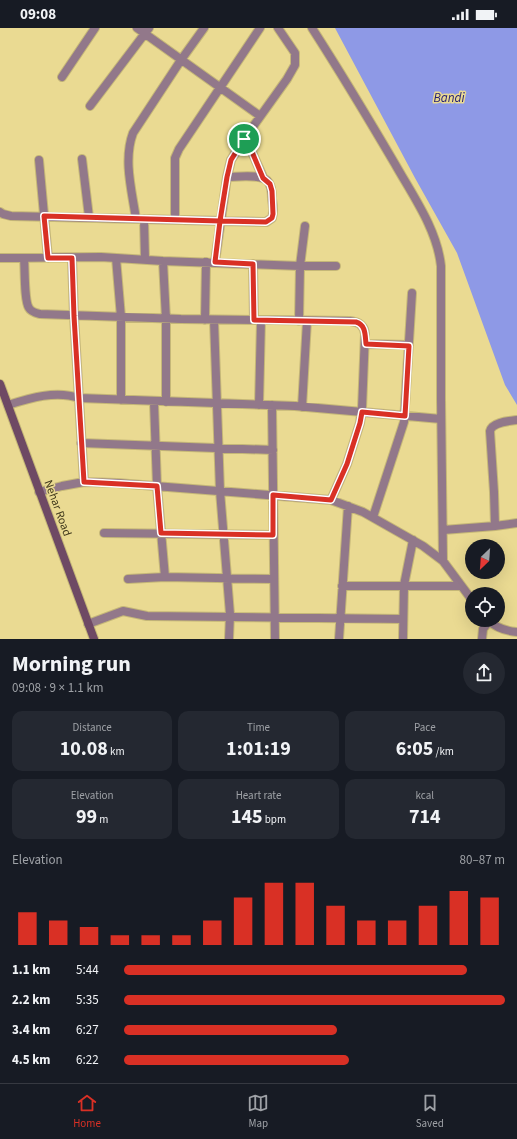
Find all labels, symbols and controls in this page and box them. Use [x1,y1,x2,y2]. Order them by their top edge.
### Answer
text: 09:08 [20,4,56,25]
water label: Bandi [433,89,466,107]
pin [227,122,261,156]
icon: arrive [233,128,255,150]
street label: Nehar Road [40,478,76,539]
north arrow [465,539,505,579]
map controls [465,539,505,627]
button: locate [465,587,505,627]
text: Morning run [12,648,131,680]
button: share [463,652,505,694]
text: 09:08 · 9 × 1.1 km [12,679,104,697]
text: Distance [73,720,112,735]
text: Time [247,720,270,735]
text: Pace [414,720,436,735]
text: 10.08 [60,735,108,763]
text: 1:01:19 [226,735,291,763]
text: 6:05 [396,735,433,763]
text: km [108,744,125,759]
text: /km [433,744,454,759]
text: Elevation [71,788,114,803]
text: Heart rate [236,788,281,803]
text: kcal [416,788,434,803]
text: 99 [76,803,97,831]
text: 145 [231,803,263,831]
text: 714 [409,803,441,831]
text: m [97,812,108,827]
text: bpm [263,812,286,827]
text: Elevation [12,851,63,869]
text: 80–87 m [460,851,505,869]
text: 1.1 km [12,961,51,979]
text: 5:44 [76,961,99,979]
text: 2.2 km [12,991,51,1009]
text: 5:35 [76,991,99,1009]
text: 3.4 km [12,1021,51,1039]
text: 6:27 [76,1021,99,1039]
text: 4.5 km [12,1051,51,1069]
text: 6:22 [76,1051,99,1069]
tab: Home [73,1092,101,1131]
tab: Map [247,1092,269,1131]
tab: Saved [416,1092,444,1131]

